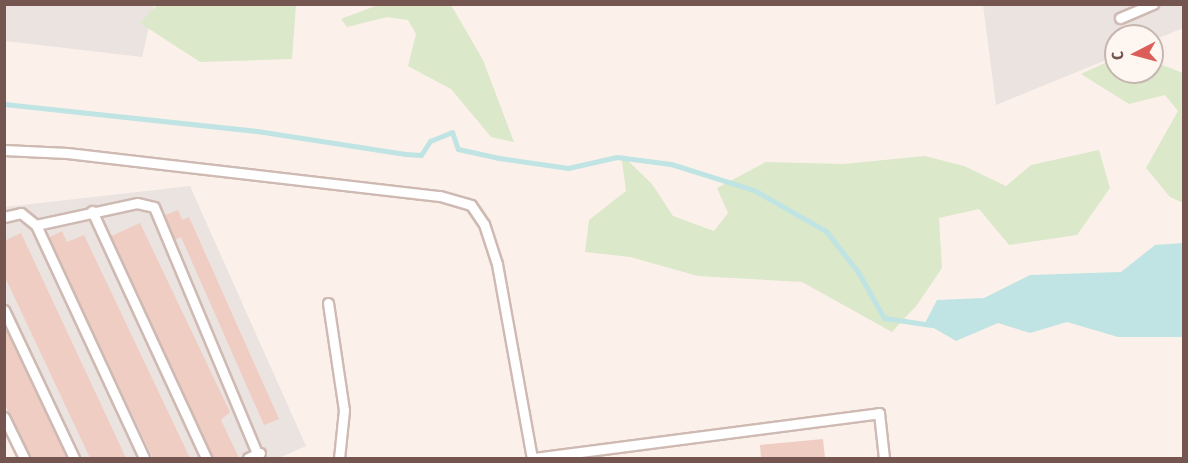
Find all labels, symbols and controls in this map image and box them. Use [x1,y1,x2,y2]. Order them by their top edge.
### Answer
north arrow [1104,24,1164,84]
text: С [1108,51,1127,61]

